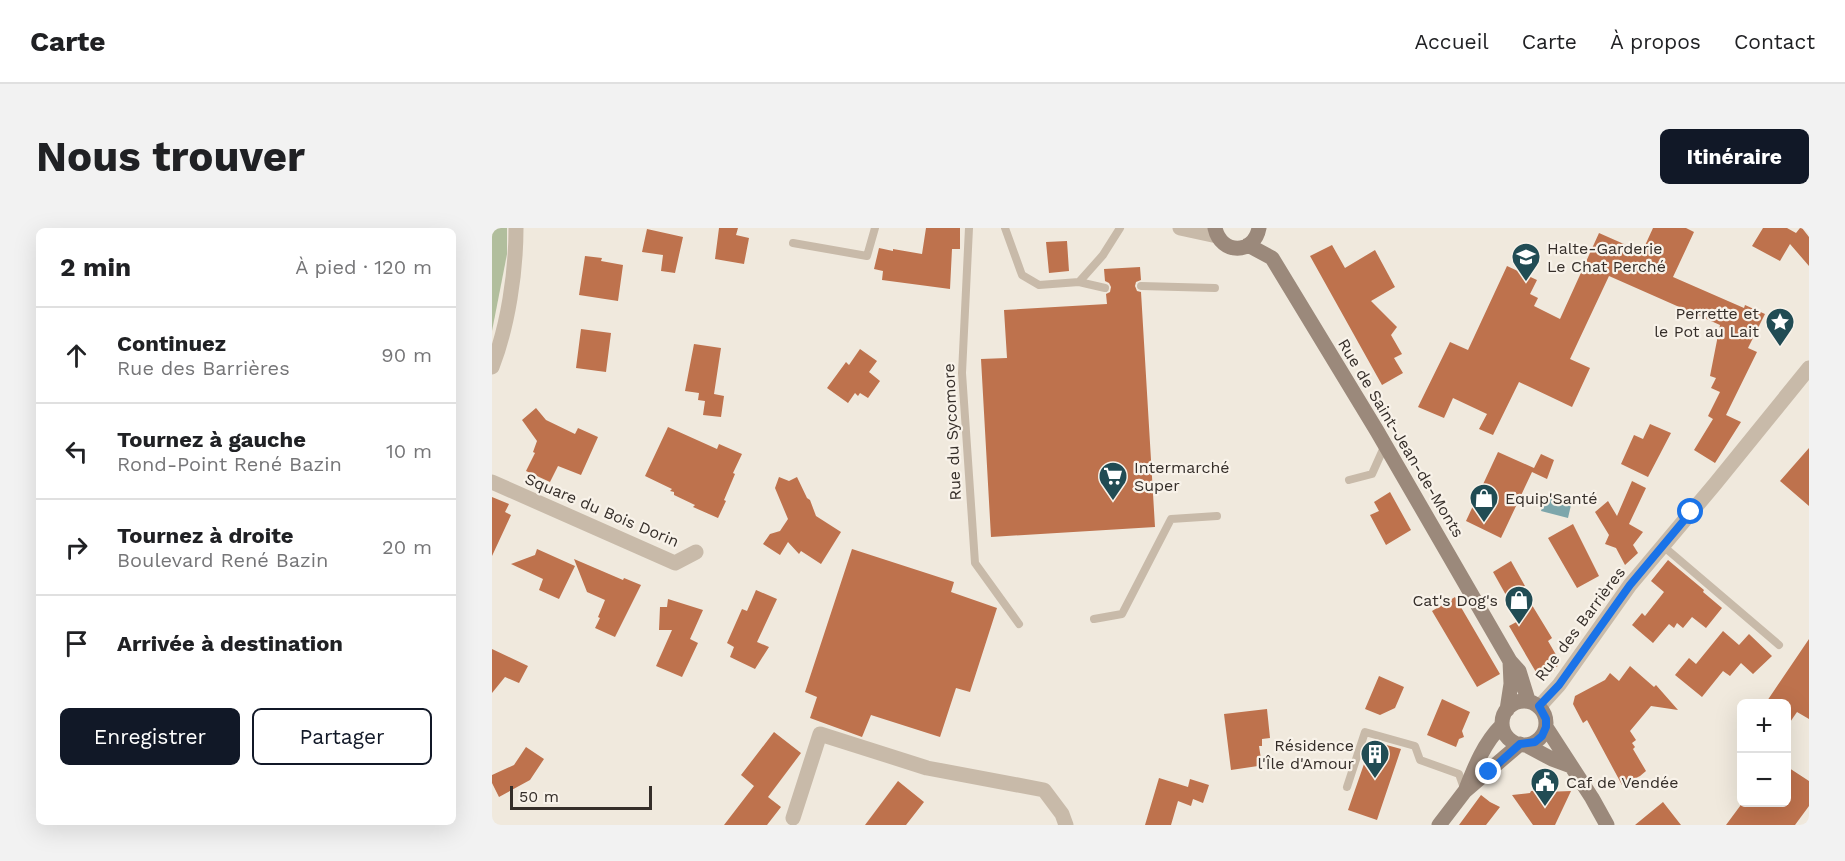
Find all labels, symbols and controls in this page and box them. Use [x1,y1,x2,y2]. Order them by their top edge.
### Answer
text: Carte [30,25,105,58]
text: Accueil [1414,29,1489,54]
text: Carte [1522,29,1577,54]
text: À propos [1610,29,1701,54]
text: Contact [1734,29,1815,54]
button: Itinéraire [1660,129,1809,184]
text: Nous trouver [36,132,305,181]
place label: Halte-Garderie Le Chat Perché [1547,239,1666,276]
school or university icon: Halte-Garderie Le Chat Perché [1510,241,1542,283]
text: 2 min [60,252,131,282]
text: À pied · 120 m [295,255,432,279]
place label: Perrette et le Pot au Lait [1654,304,1759,341]
place icon: Perrette et le Pot au Lait [1764,306,1796,348]
text: Continuez [117,331,226,356]
street label: Rue de Saint-Jean-de-Monts [1334,335,1468,541]
icon: ahead [60,339,93,372]
text: 90 m [381,343,432,367]
text: Rue des Barrières [117,356,290,380]
street label: Rue du Sycomore [939,363,965,501]
text: Tournez à gauche [117,427,306,452]
icon: left [60,435,93,468]
text: 10 m [386,439,432,463]
text: Rond-Point René Bazin [117,452,342,476]
place label: Intermarché Super [1134,458,1230,495]
supermarket icon: Intermarché Super [1097,460,1129,502]
street label: Square du Bois Dorin [522,469,682,551]
shop icon: Equip'Santé [1468,482,1500,524]
place label: Equip'Santé [1505,489,1597,508]
route start [1677,498,1703,524]
text: Tournez à droite [117,523,294,548]
icon: right [60,531,93,564]
text: 20 m [382,535,432,559]
text: Boulevard René Bazin [117,548,328,572]
street label: Rue des Barrières [1531,563,1629,685]
shop icon: Cat's Dog's [1503,584,1535,626]
place label: Cat's Dog's [1412,591,1498,610]
icon: arrive [60,627,93,660]
text: Arrivée à destination [117,631,343,656]
map controls [1737,699,1791,807]
button: + [1737,699,1791,753]
button: Enregistrer [60,708,240,765]
button: Partager [252,708,432,765]
place label: Résidence l'Île d'Amour [1258,736,1354,773]
building icon: Résidence l'Île d'Amour [1359,738,1391,780]
button: − [1737,753,1791,807]
route end [1475,758,1501,784]
public building icon: Caf de Vendée [1529,766,1561,808]
place label: Caf de Vendée [1566,773,1679,792]
scale bar [510,783,652,810]
text: 50 m [519,787,559,806]

